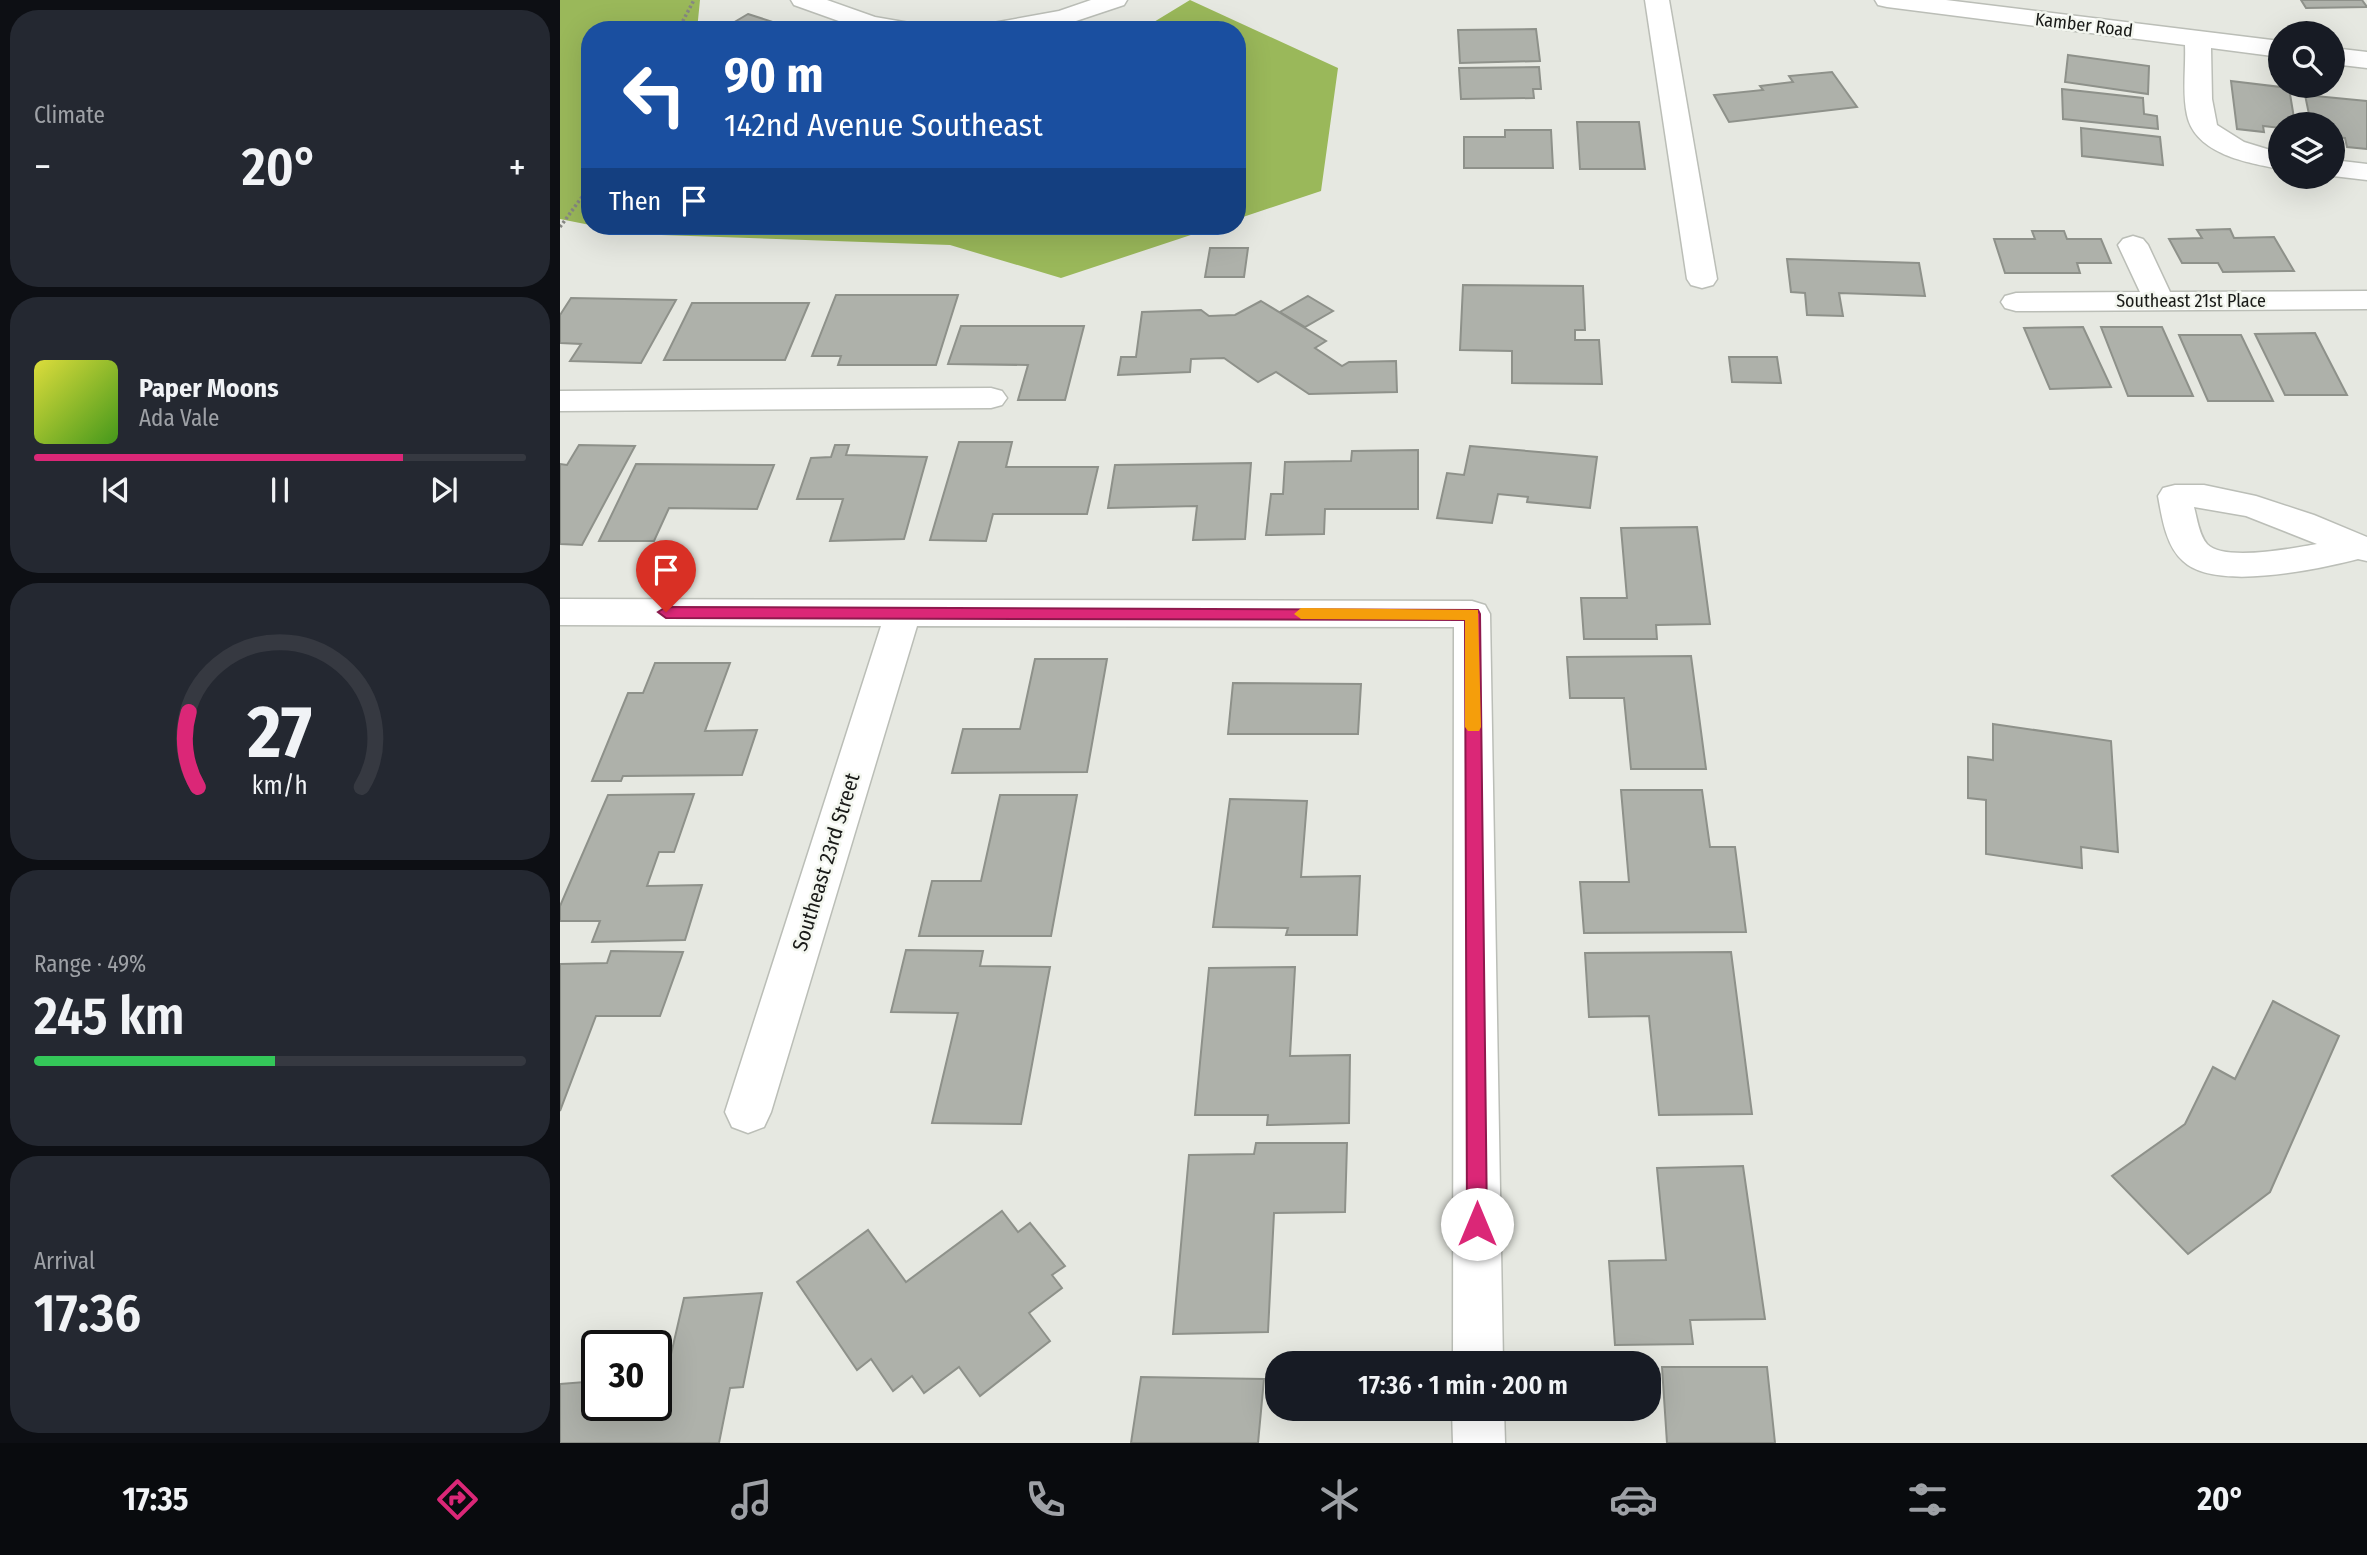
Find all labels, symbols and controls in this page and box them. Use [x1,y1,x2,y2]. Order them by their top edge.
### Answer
street label: Kamber Road [2034,8,2134,42]
map controls [2268,21,2345,189]
button: search [2268,21,2345,98]
text: 90 m [724,46,824,105]
icon: left [609,49,700,140]
text: Climate [34,101,105,129]
text: 142nd Avenue Southeast [724,106,1043,144]
button: layers [2268,112,2345,189]
text: 20° [242,136,318,199]
text: − [34,144,51,190]
text: + [509,144,526,190]
icon: arrive [675,182,713,220]
text: Then [609,186,661,217]
street label: Southeast 21st Place [2116,290,2266,312]
text: Paper Moons [139,373,279,404]
text: Ada Vale [139,404,219,432]
icon: previous [97,471,135,509]
icon: pause [261,471,299,509]
icon: next [425,471,463,509]
pin [636,540,696,612]
icon: arrive [647,551,685,589]
text: 27 [247,690,312,777]
street label: Southeast 23rd Street [787,770,865,954]
text: km/h [252,771,308,801]
text: Range · 49% [34,950,146,978]
text: 245 km [34,985,185,1048]
position arrow [1440,1187,1514,1261]
text: Arrival [34,1247,95,1275]
text: 17:36 [34,1282,141,1345]
speed limit sign: 30 [581,1330,672,1421]
text: 17:36 · 1 min · 200 m [1358,1370,1568,1401]
icon: directions [433,1475,482,1524]
icon: music [727,1475,776,1524]
icon: phone [1021,1475,1070,1524]
icon: climate [1315,1475,1364,1524]
icon: car [1609,1475,1658,1524]
icon: filters [1903,1475,1952,1524]
text: 17:35 [122,1480,188,1518]
text: 20° [2197,1480,2245,1518]

